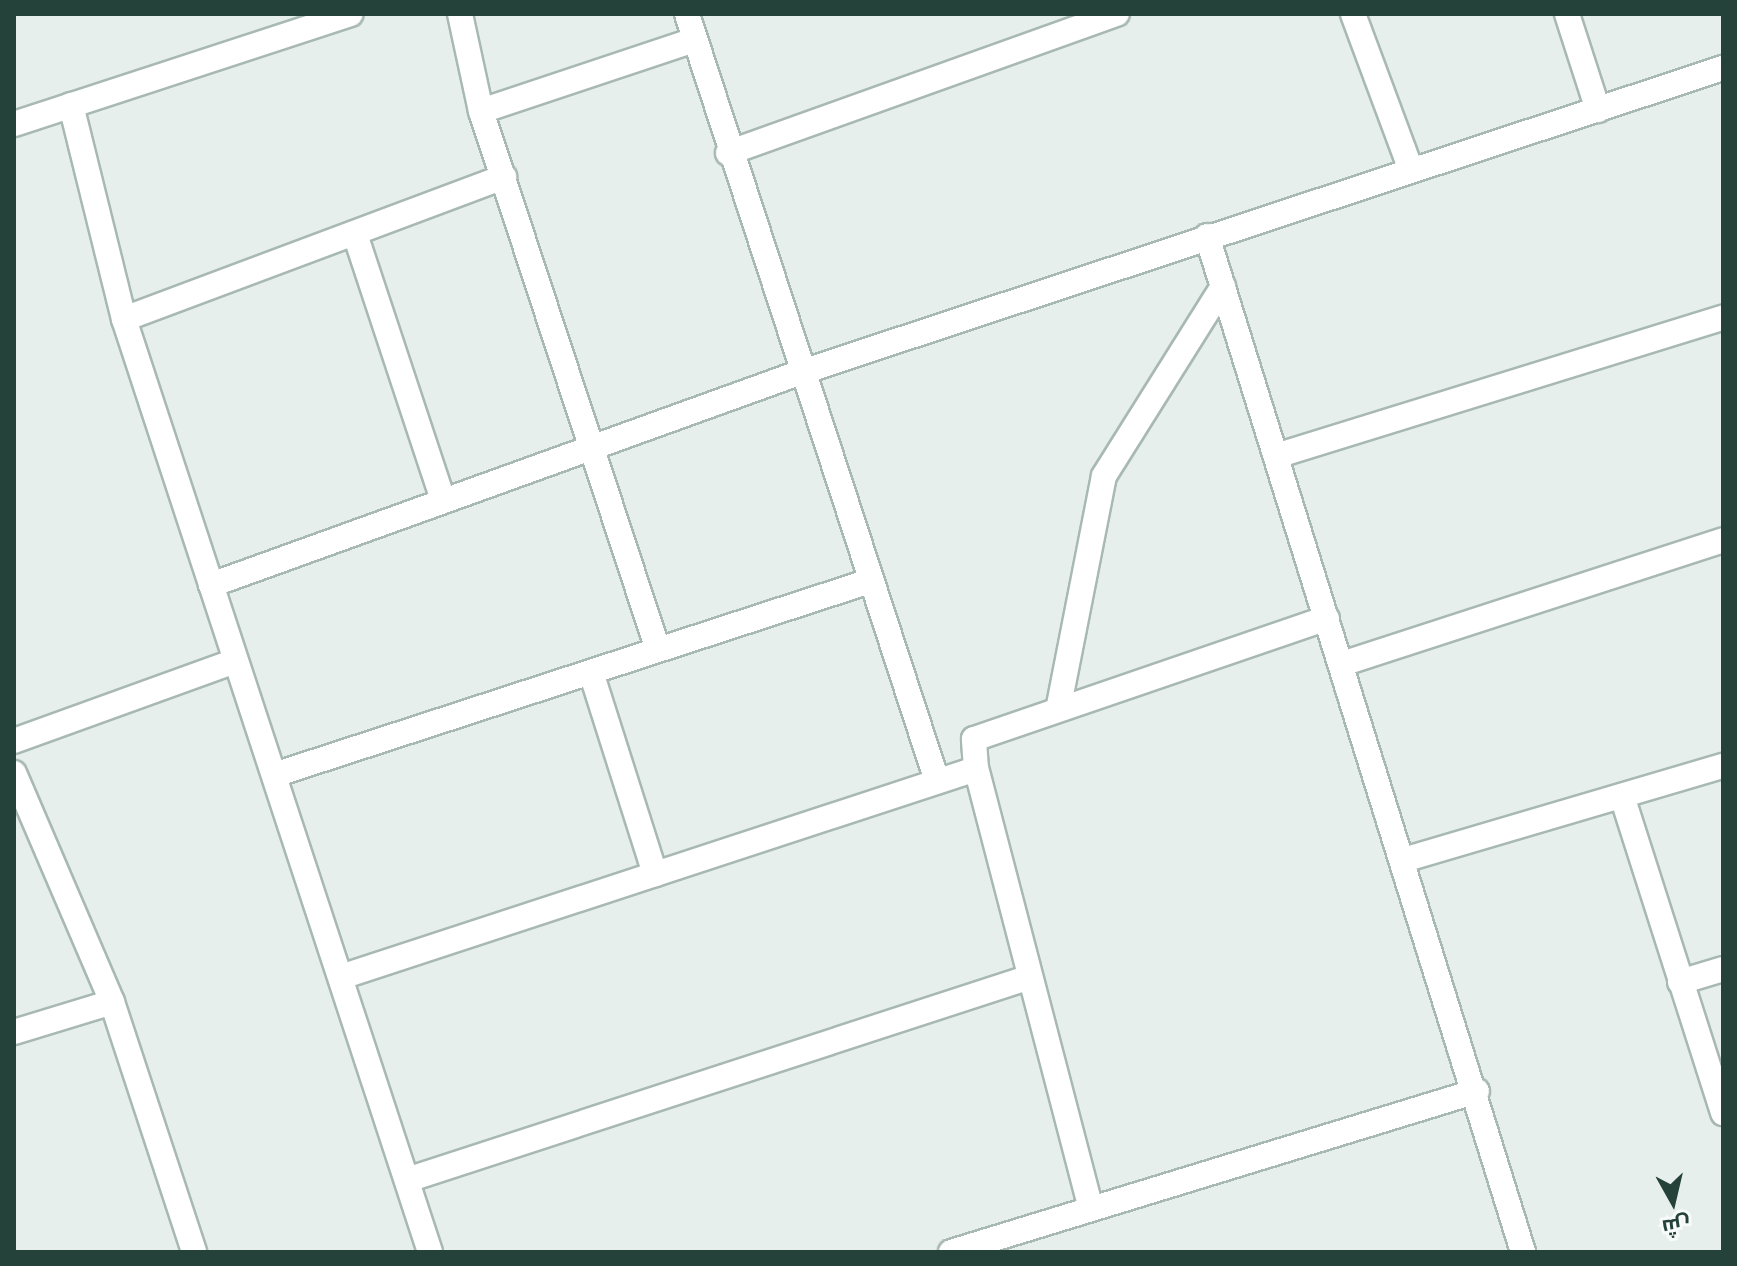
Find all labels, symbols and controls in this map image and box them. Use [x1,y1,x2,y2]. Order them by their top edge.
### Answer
north arrow [1633,1162,1713,1242]
text: ش [1661,1212,1692,1241]

